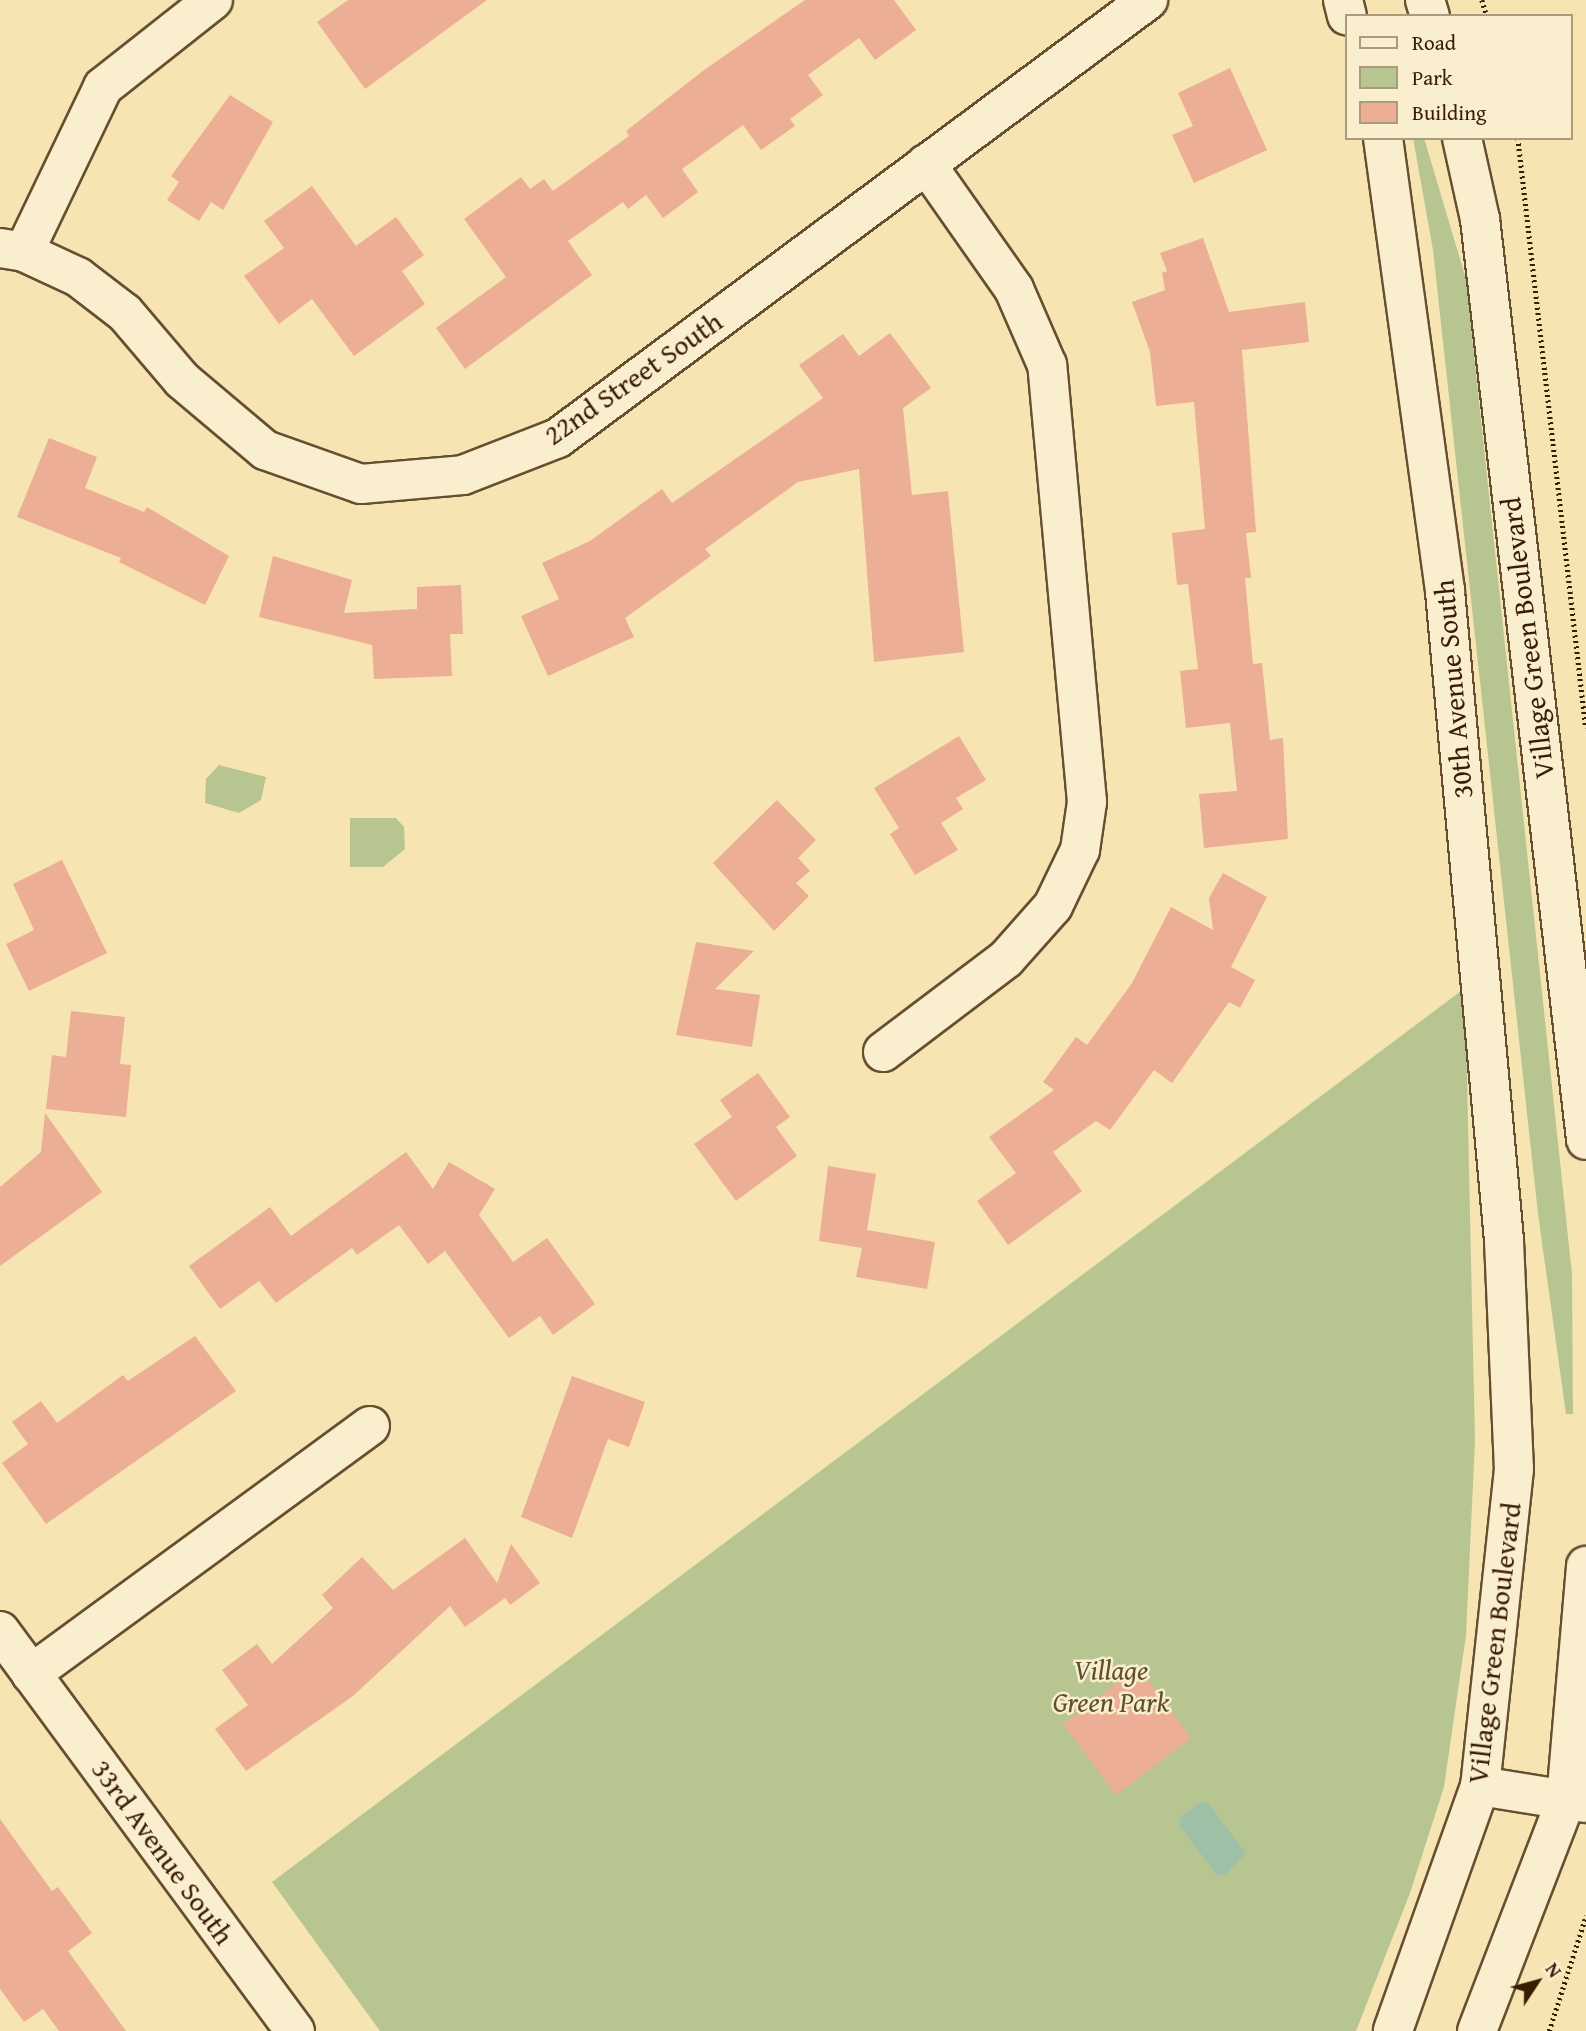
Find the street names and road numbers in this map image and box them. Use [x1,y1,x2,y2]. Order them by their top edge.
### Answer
street label: 22nd Street South [538,304,728,452]
street label: Village Green Boulevard [1493,495,1561,781]
street label: 30th Avenue South [1427,578,1479,800]
street label: Village Green Boulevard [1460,1500,1528,1786]
street label: 33rd Avenue South [85,1753,241,1951]

